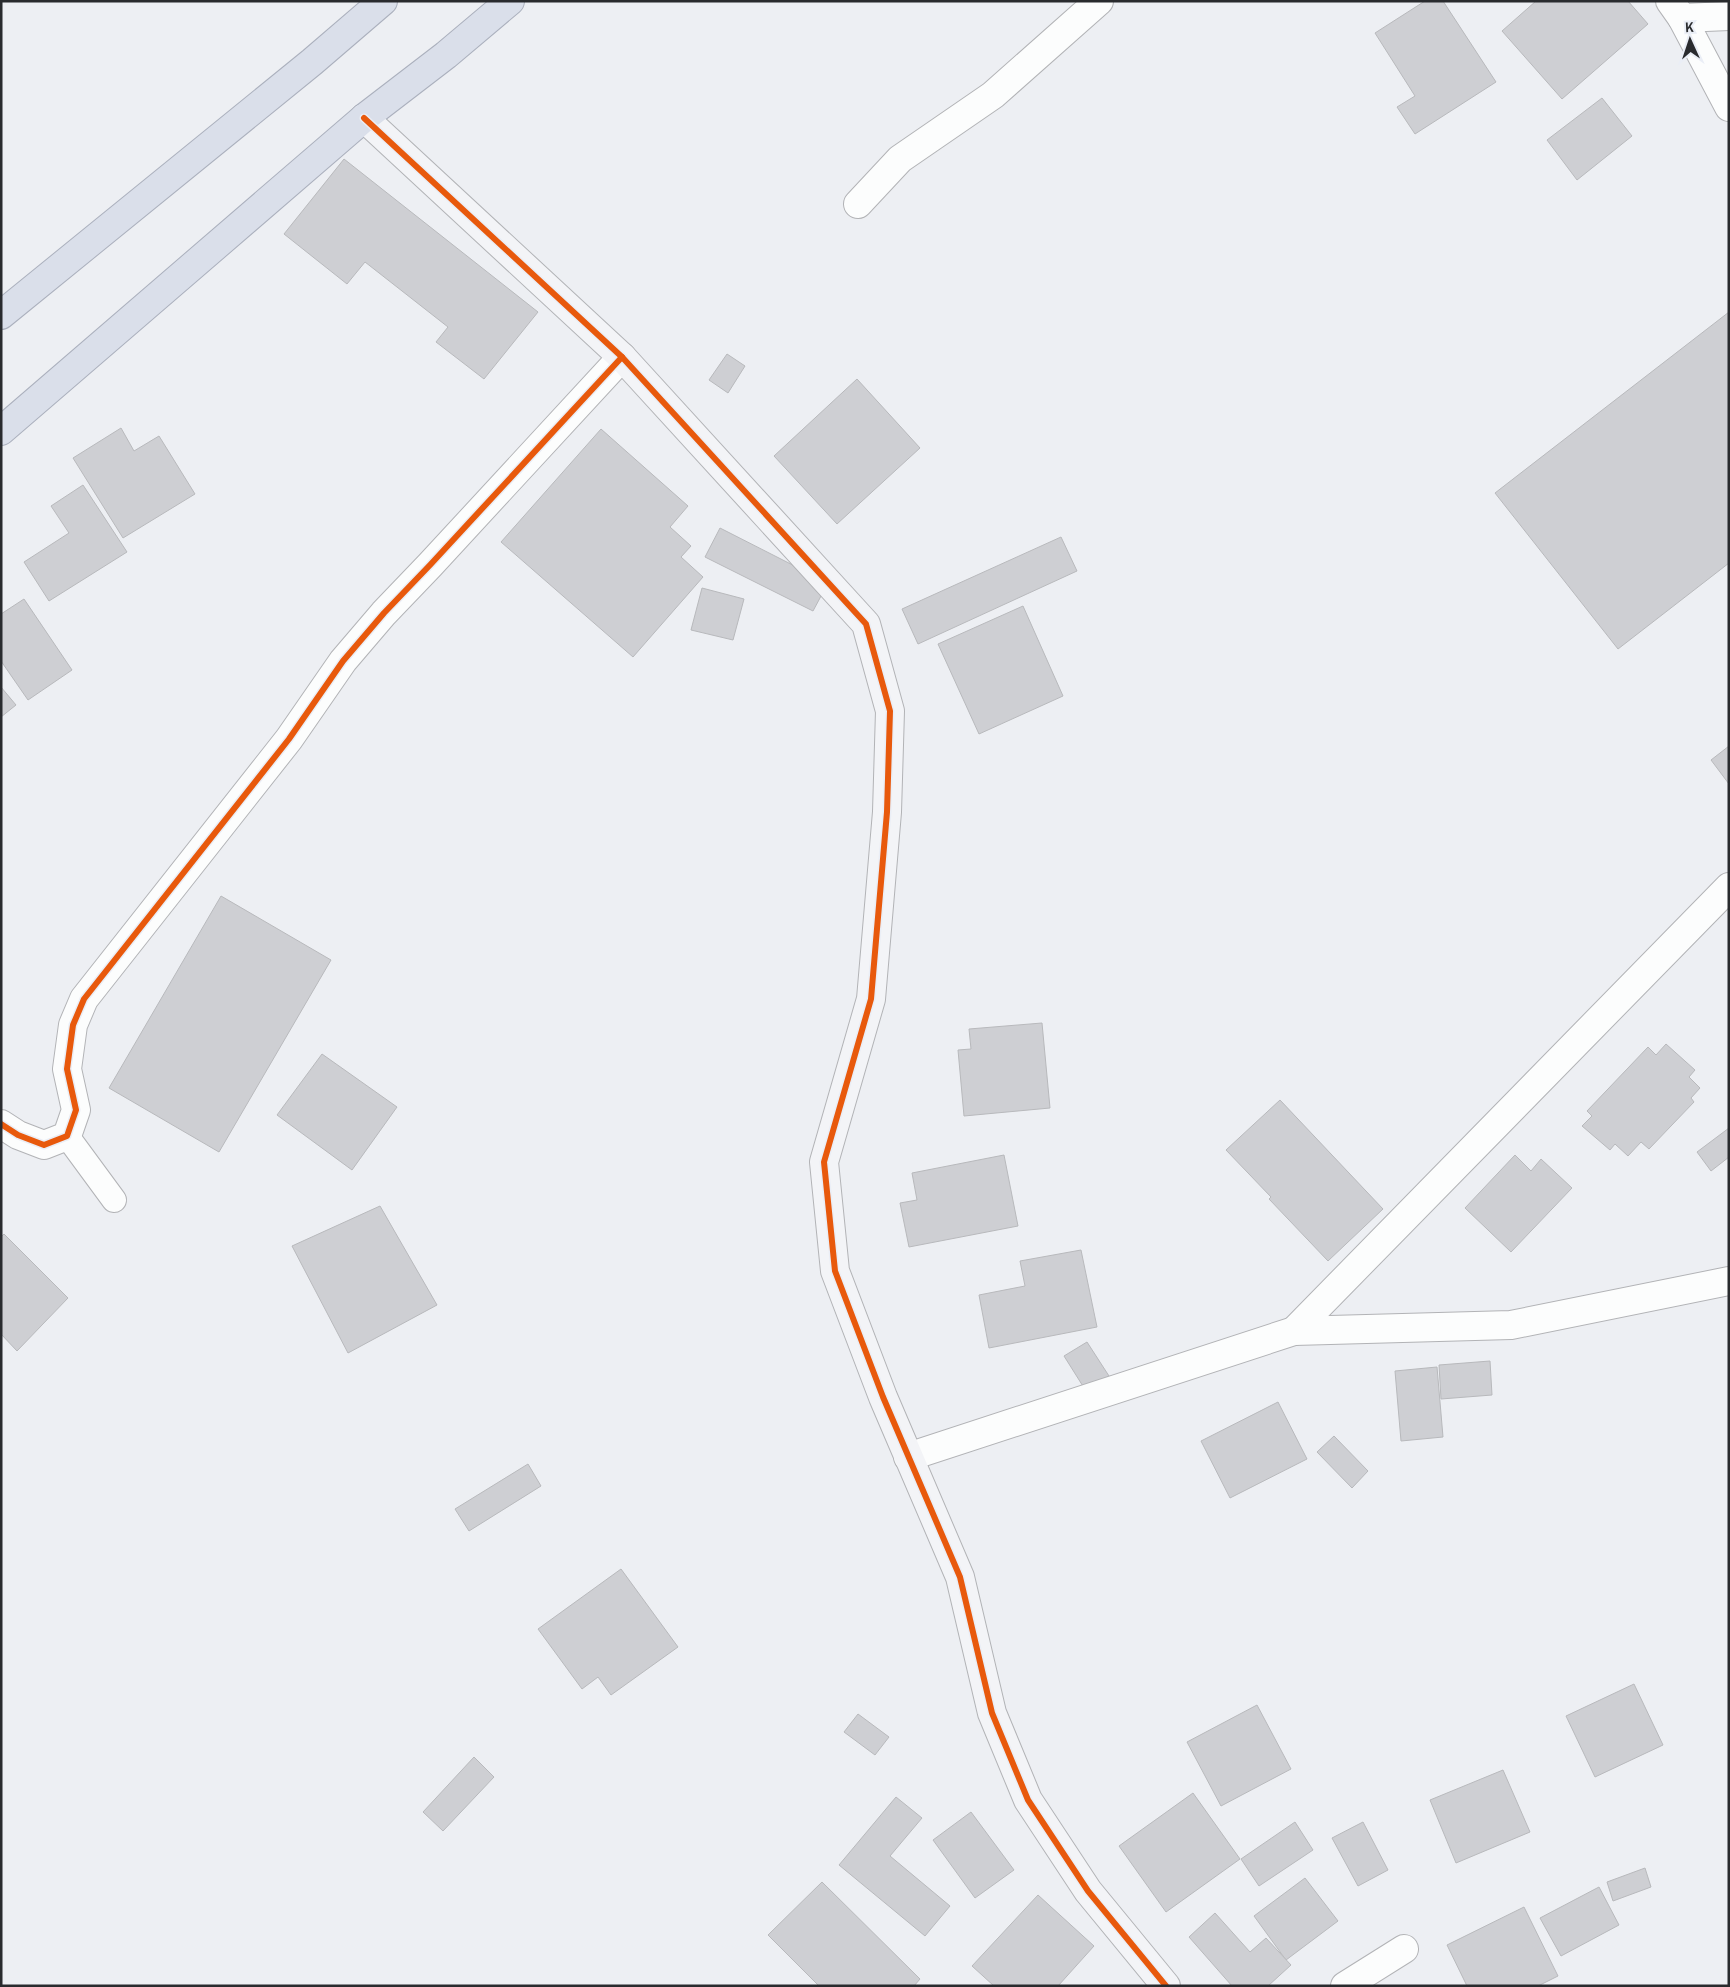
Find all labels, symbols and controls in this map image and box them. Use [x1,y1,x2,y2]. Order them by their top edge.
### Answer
north arrow [1665,15,1715,65]
text: K [1685,18,1695,36]

